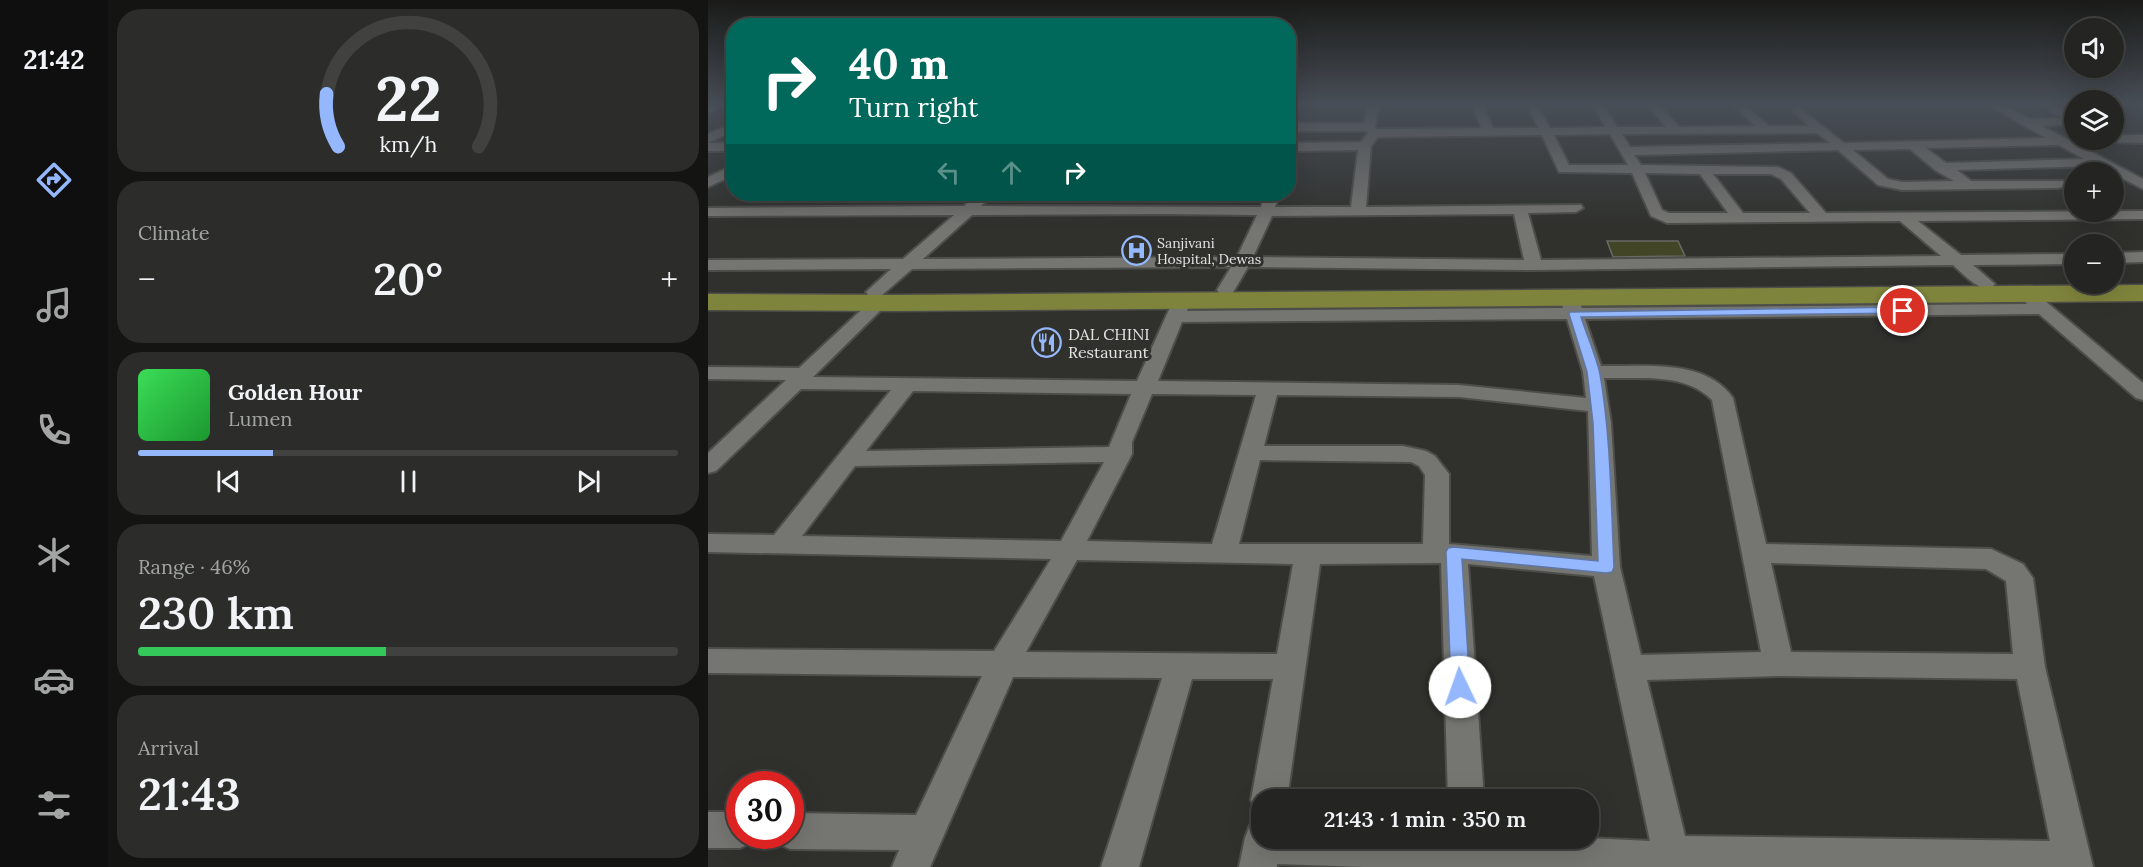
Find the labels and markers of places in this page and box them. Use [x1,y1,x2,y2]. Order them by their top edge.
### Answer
place label: Sanjivani Hospital, Dewas [1157,234,1261,268]
hospital icon: Sanjivani Hospital, Dewas [1120,235,1152,267]
pin [1877,285,1928,336]
place label: DAL CHINI Restaurant [1068,324,1150,362]
restaurant icon: DAL CHINI Restaurant [1031,327,1063,359]

